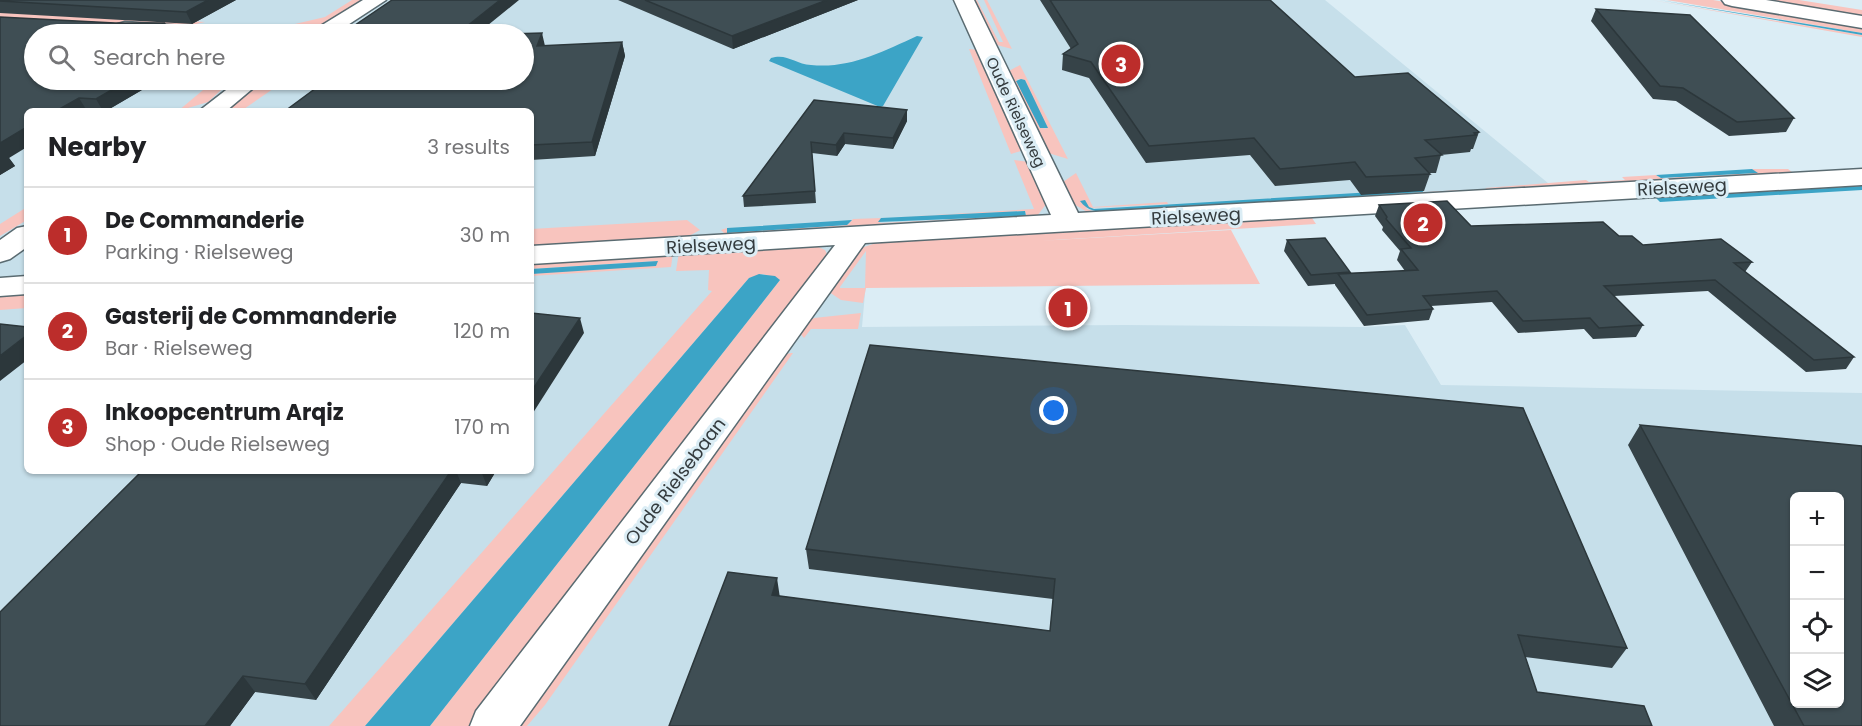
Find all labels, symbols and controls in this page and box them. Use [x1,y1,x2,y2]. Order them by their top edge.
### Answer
search box [24,24,534,90]
icon: search [45,41,78,74]
text: Search here [93,42,226,73]
pin: 3 [1102,42,1140,86]
street label: Oude Rielseweg [981,53,1051,171]
text: Nearby [48,129,146,165]
text: 3 results [427,133,510,161]
street label: Rielseweg [1637,172,1727,202]
pin: 2 [1404,200,1442,246]
street label: Rielseweg [1151,201,1241,231]
text: De Commanderie [105,205,304,236]
text: 1 [64,221,71,249]
text: 30 m [460,221,510,249]
street label: Rielseweg [666,230,756,260]
text: Parking · Rielseweg [105,238,294,266]
pin: 1 [1048,286,1088,330]
text: Gasterij de Commanderie [105,301,397,332]
text: 2 [62,317,73,345]
text: 120 m [454,317,510,345]
text: Bar · Rielseweg [105,334,253,362]
your location [1039,396,1068,425]
text: Inkoopcentrum Arqiz [105,397,344,428]
street label: Oude Rielsebaan [619,412,731,550]
text: 3 [61,413,74,441]
text: 170 m [454,413,510,441]
text: Shop · Oude Rielseweg [105,430,330,458]
map controls [1790,492,1844,708]
button: + [1790,492,1844,546]
button: − [1790,546,1844,600]
button: locate [1790,600,1844,654]
button: layers [1790,654,1844,708]

